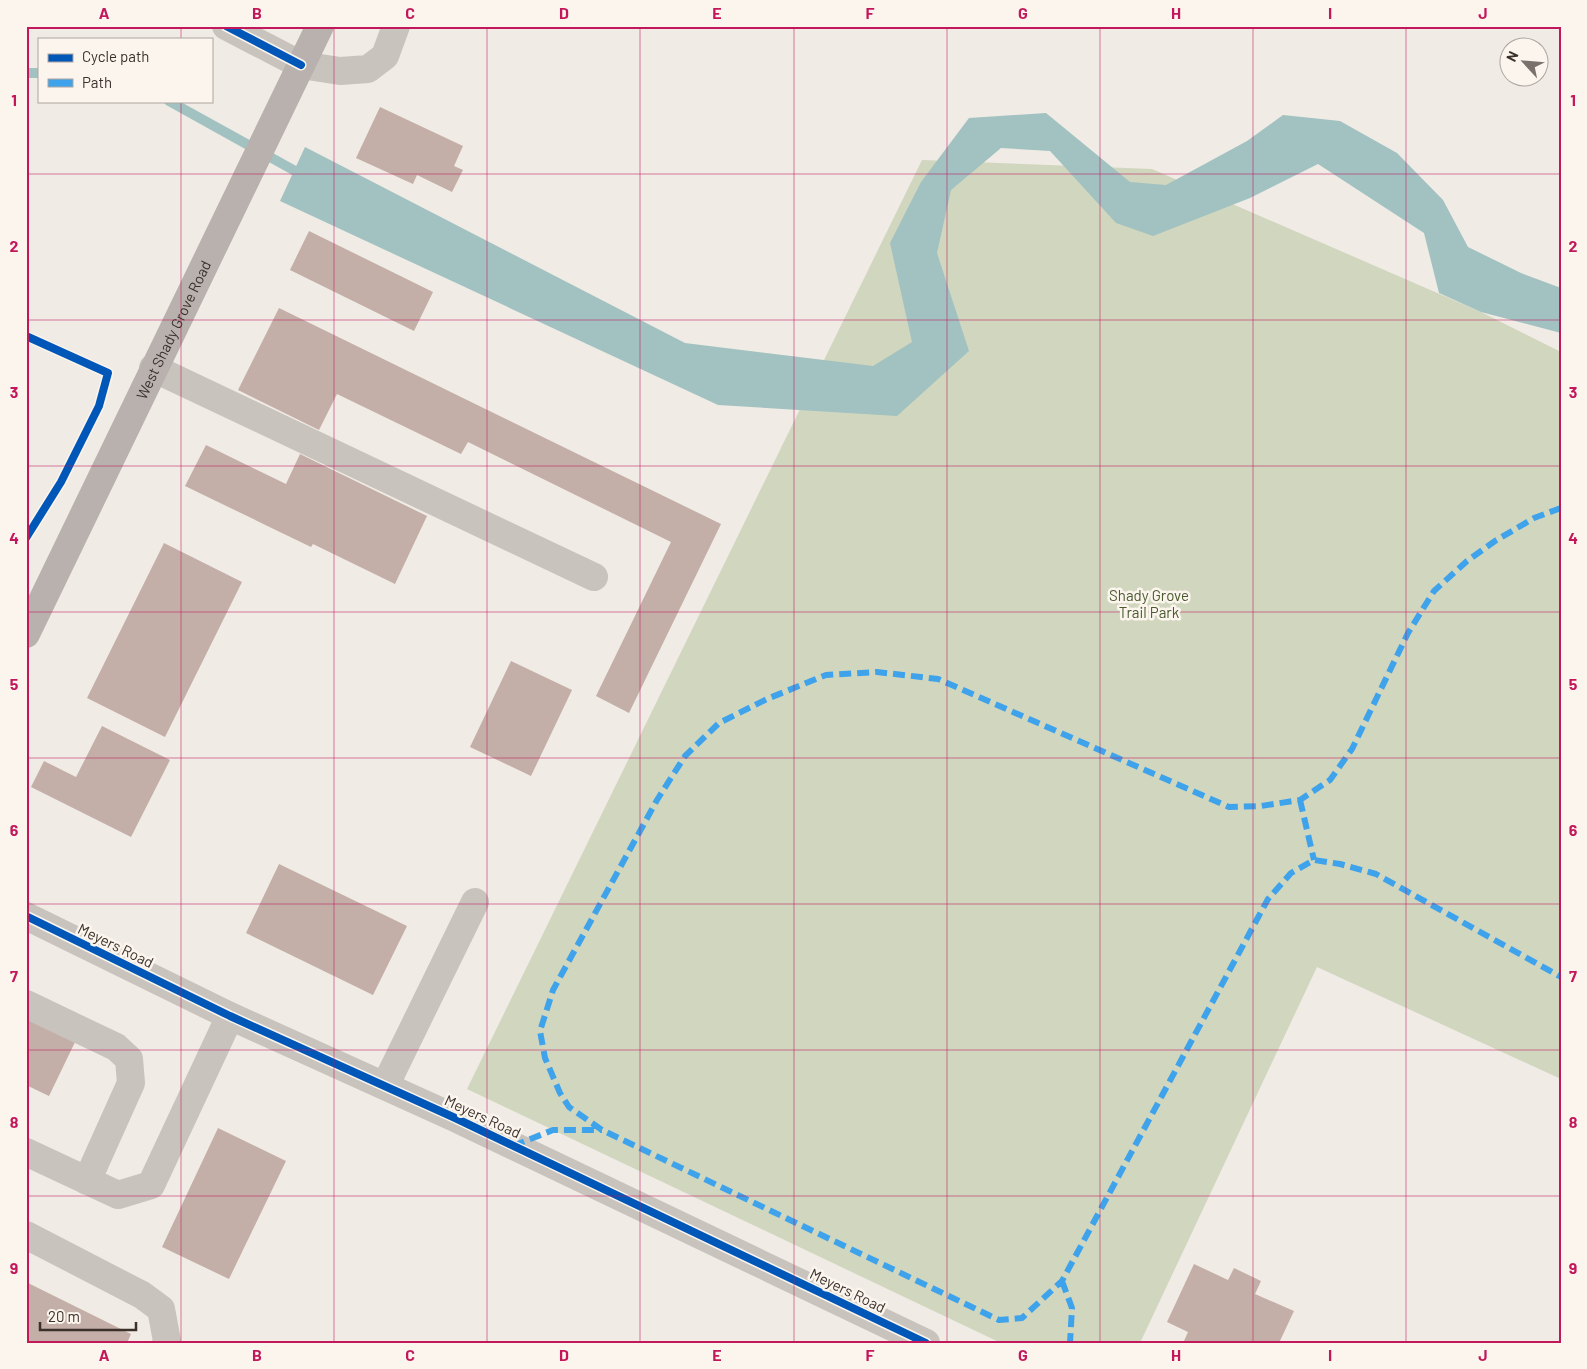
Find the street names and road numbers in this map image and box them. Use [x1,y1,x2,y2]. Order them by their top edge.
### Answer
street label: West Shady Grove Road [132,257,214,402]
street label: Meyers Road [75,919,157,971]
street label: Meyers Road [442,1091,524,1141]
street label: Meyers Road [807,1264,889,1316]

